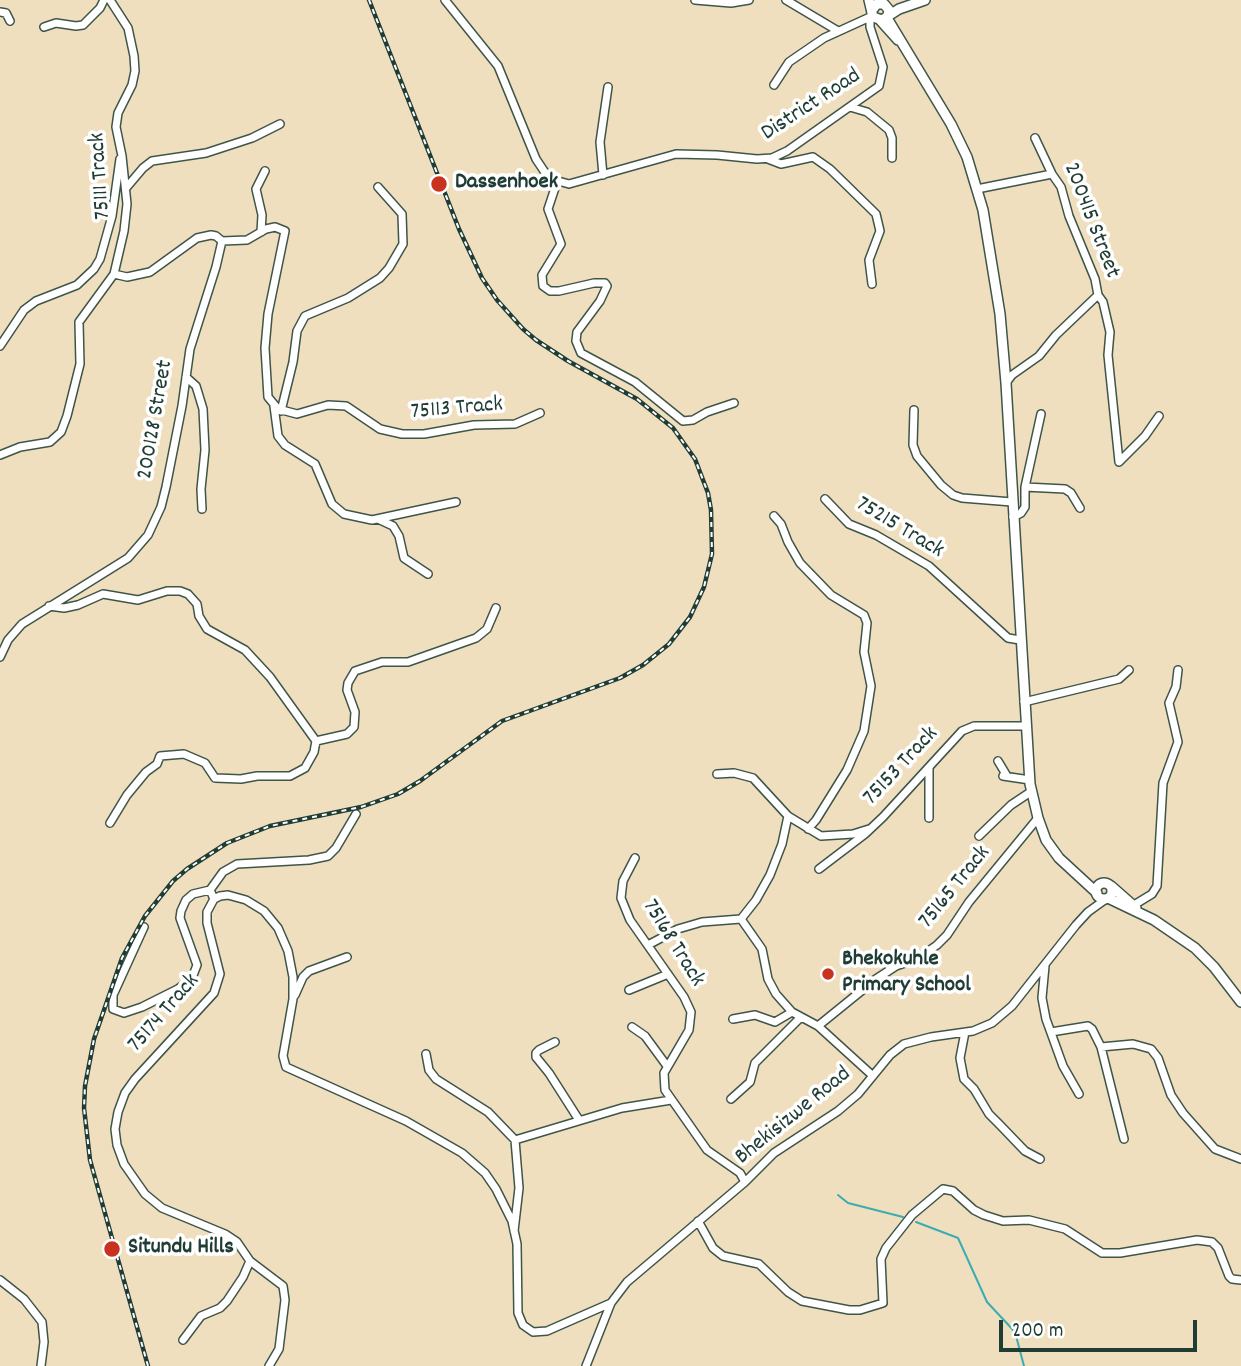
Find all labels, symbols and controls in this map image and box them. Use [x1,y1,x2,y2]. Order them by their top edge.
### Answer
street label: District Road [757,64,867,148]
street label: 75111 Track [85,132,119,220]
street label: 200415 Street [1055,159,1125,283]
place label: Dassenhoek [455,170,558,198]
marker: Dassenhoek [429,174,449,194]
street label: 200128 Street [133,358,181,482]
street label: 75113 Track [410,392,504,428]
street label: 75215 Track [850,492,948,566]
street label: 75153 Track [859,722,945,812]
street label: 75165 Track [914,841,998,935]
street label: 75168 Track [634,895,710,993]
place label: Bhekokuhle Primary School [842,947,971,1001]
marker: Bhekokuhle Primary School [820,966,836,982]
street label: 75174 Track [123,969,207,1059]
street label: Bhekisizwe Road [731,1062,857,1172]
place label: Situndu Hills [128,1235,234,1263]
marker: Situndu Hills [102,1239,122,1259]
scale bar [1003,1306,1201,1350]
text: 200 m [1012,1317,1063,1347]

